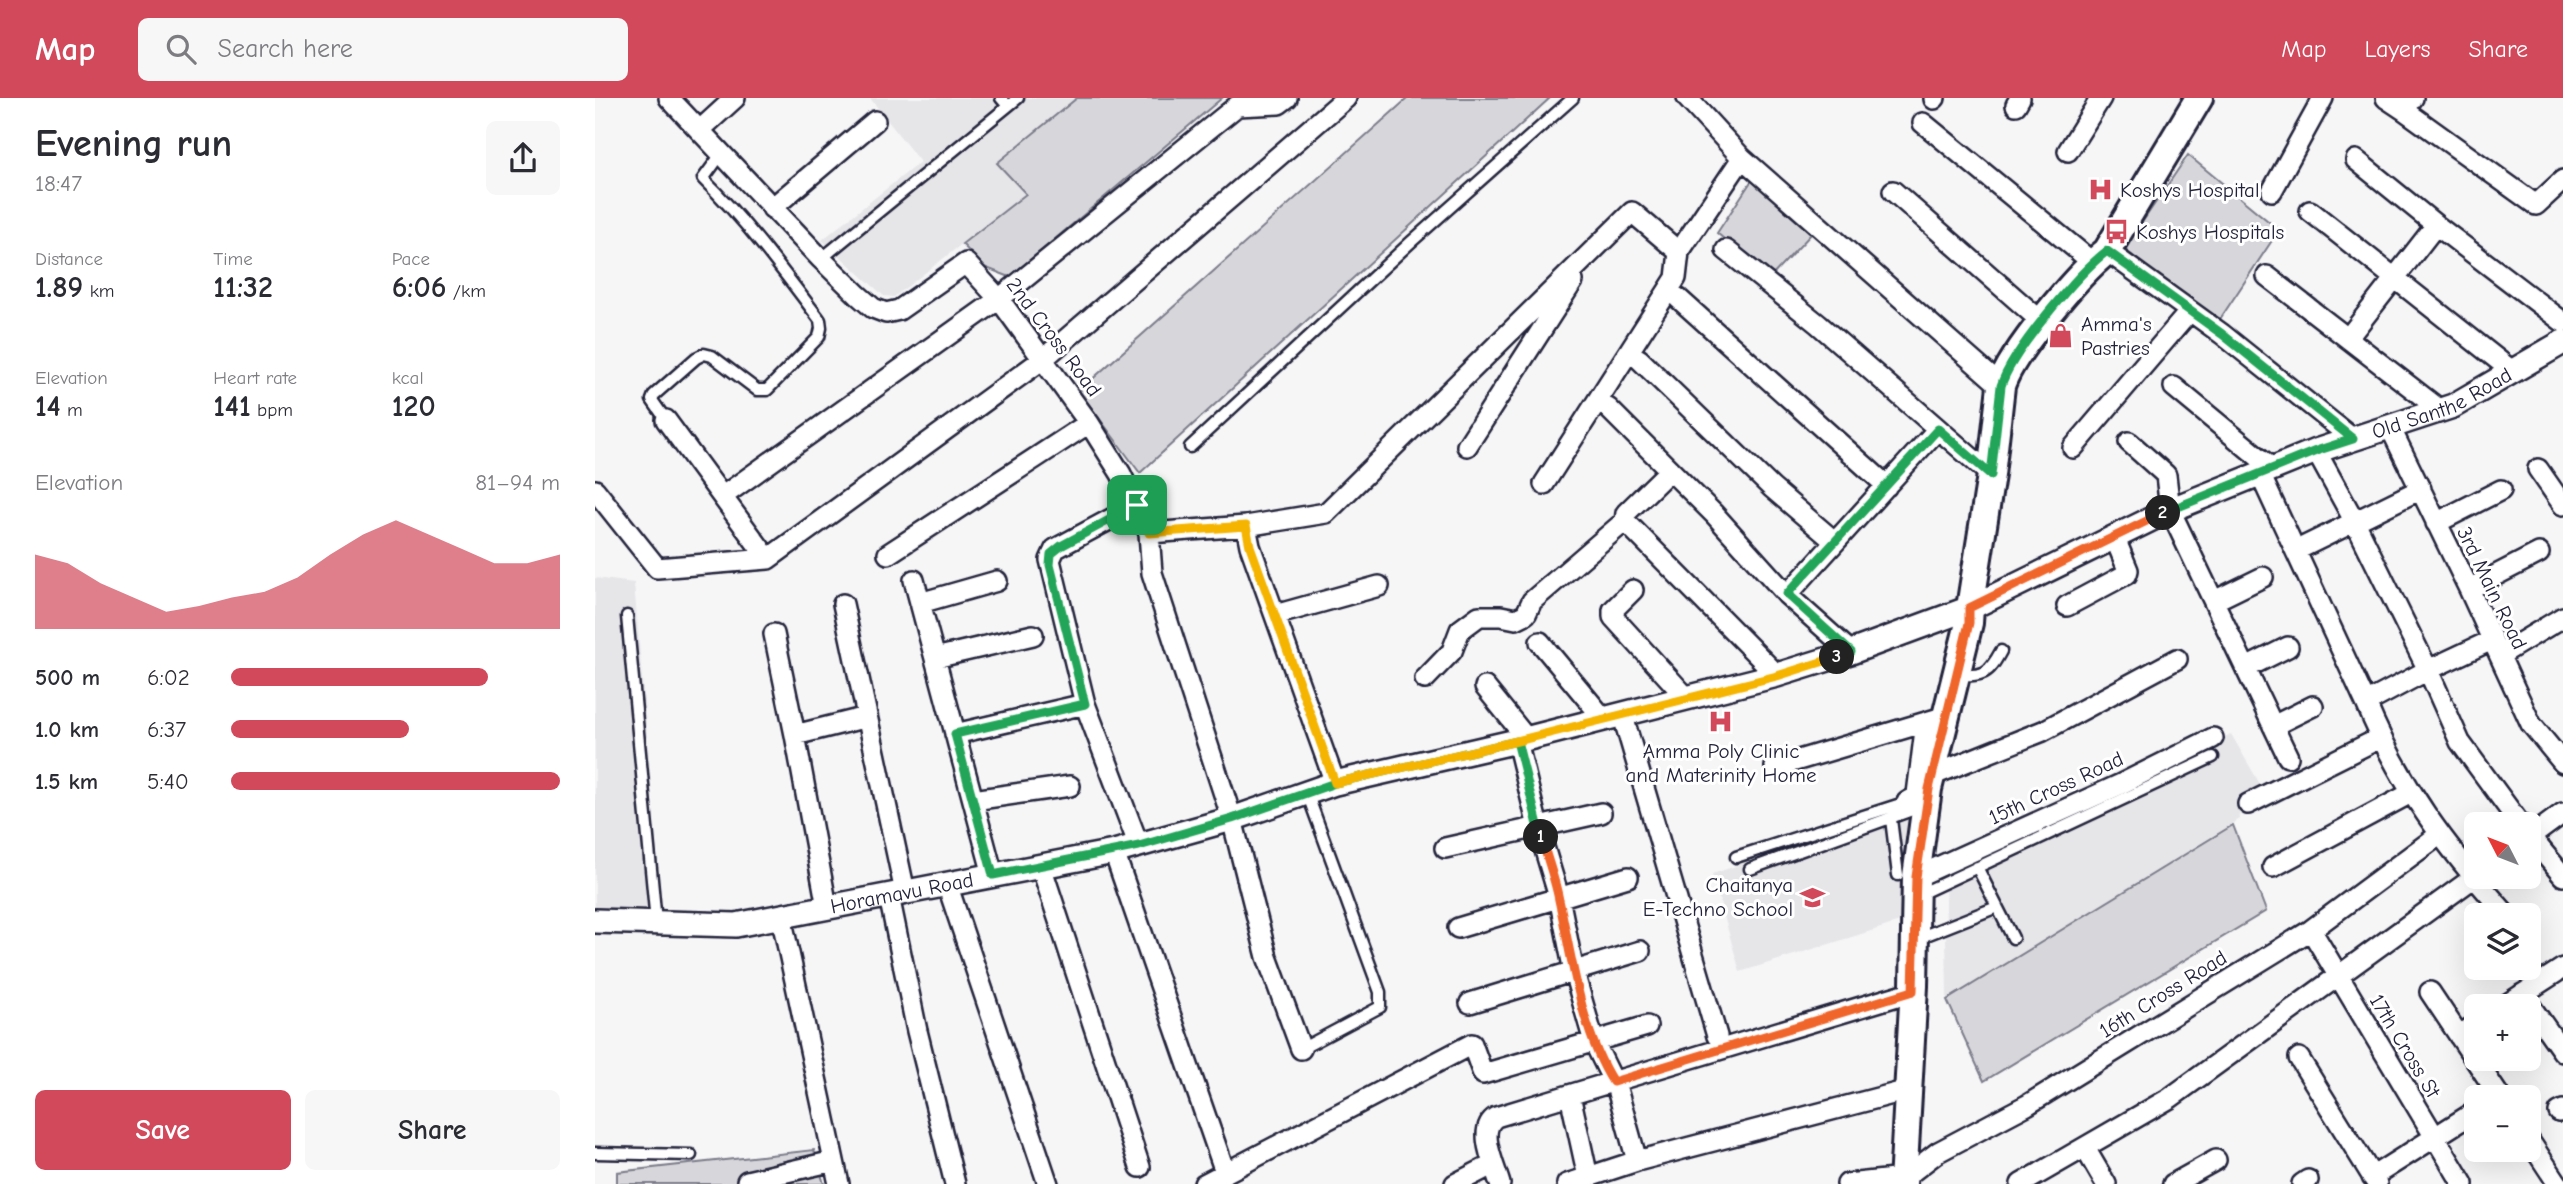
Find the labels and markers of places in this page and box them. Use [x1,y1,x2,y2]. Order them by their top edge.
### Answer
hospital icon: Koshys Hospital [2086,176,2114,204]
place label: Koshys Hospital [2120,178,2259,202]
bus stop icon: Koshys Hospitals [2102,218,2130,246]
place label: Koshys Hospitals [2136,220,2284,244]
place label: Amma's Pastries [2081,312,2152,360]
shop icon: Amma's Pastries [2047,322,2075,350]
pin [1107,475,1167,535]
pin: 2 [2145,496,2181,530]
pin: 3 [1819,640,1855,674]
hospital icon: Amma Poly Clinic and Materinity Home [1707,708,1735,736]
place label: Amma Poly Clinic and Materinity Home [1625,739,1817,787]
pin: 1 [1523,820,1559,854]
place label: Chaitanya E-Techno School [1643,873,1793,921]
school or university icon: Chaitanya E-Techno School [1799,883,1827,911]

